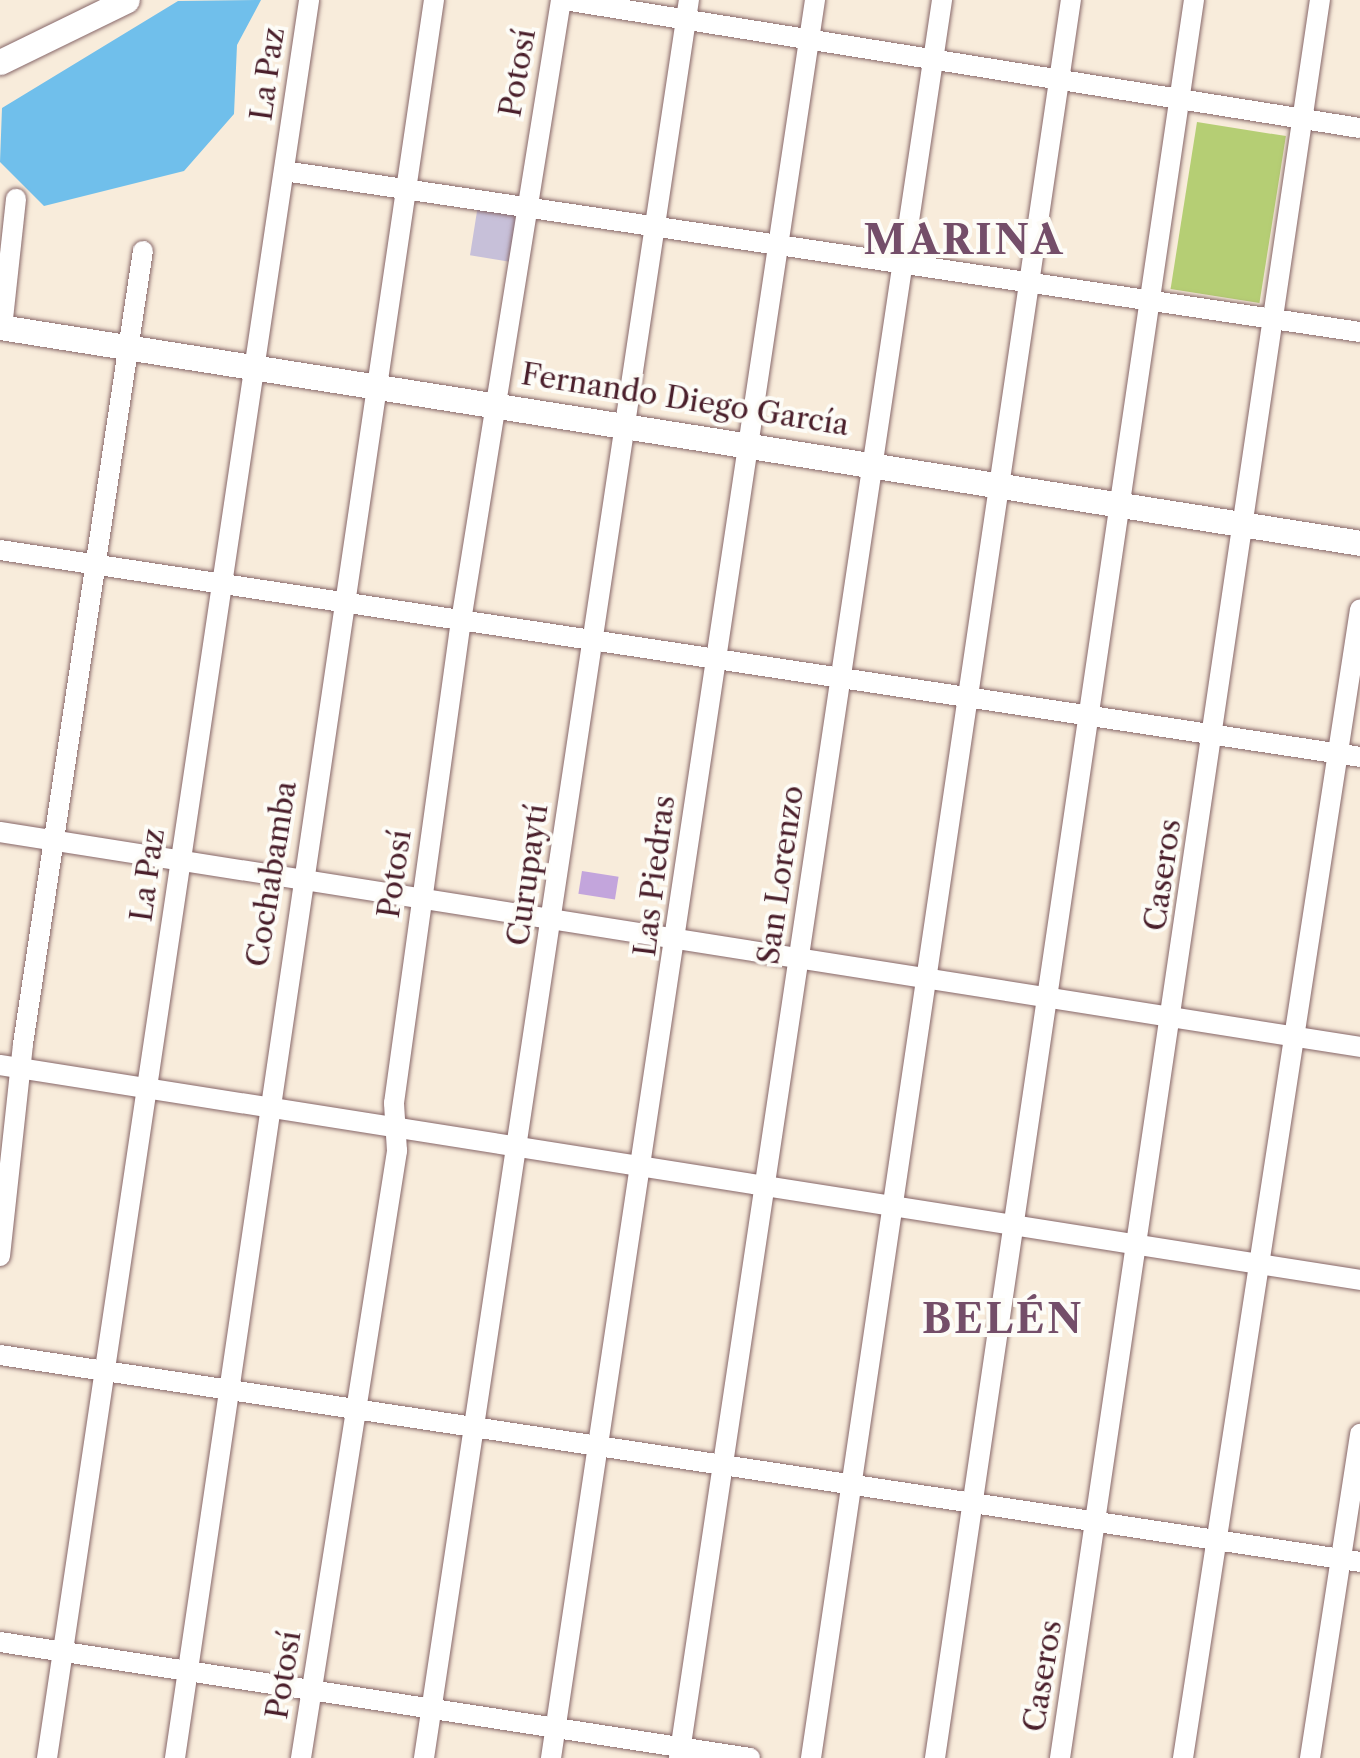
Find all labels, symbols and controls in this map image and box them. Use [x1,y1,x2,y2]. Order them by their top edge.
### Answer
street label: La Paz [244,25,292,123]
street label: Potosí [493,26,543,120]
district label: MARINA [863,216,1065,264]
street label: Fernando Diego García [519,356,851,444]
street label: Cochabamba [240,779,304,969]
street label: San Lorenzo [751,783,811,967]
street label: Las Piedras [627,793,683,959]
street label: Curupaytí [500,802,556,948]
street label: Caseros [1137,817,1189,933]
street label: La Paz [124,826,172,924]
street label: Potosí [371,828,419,920]
district label: BELÉN [922,1295,1084,1343]
street label: Caseros [1016,1618,1070,1734]
street label: Potosí [259,1628,309,1722]

